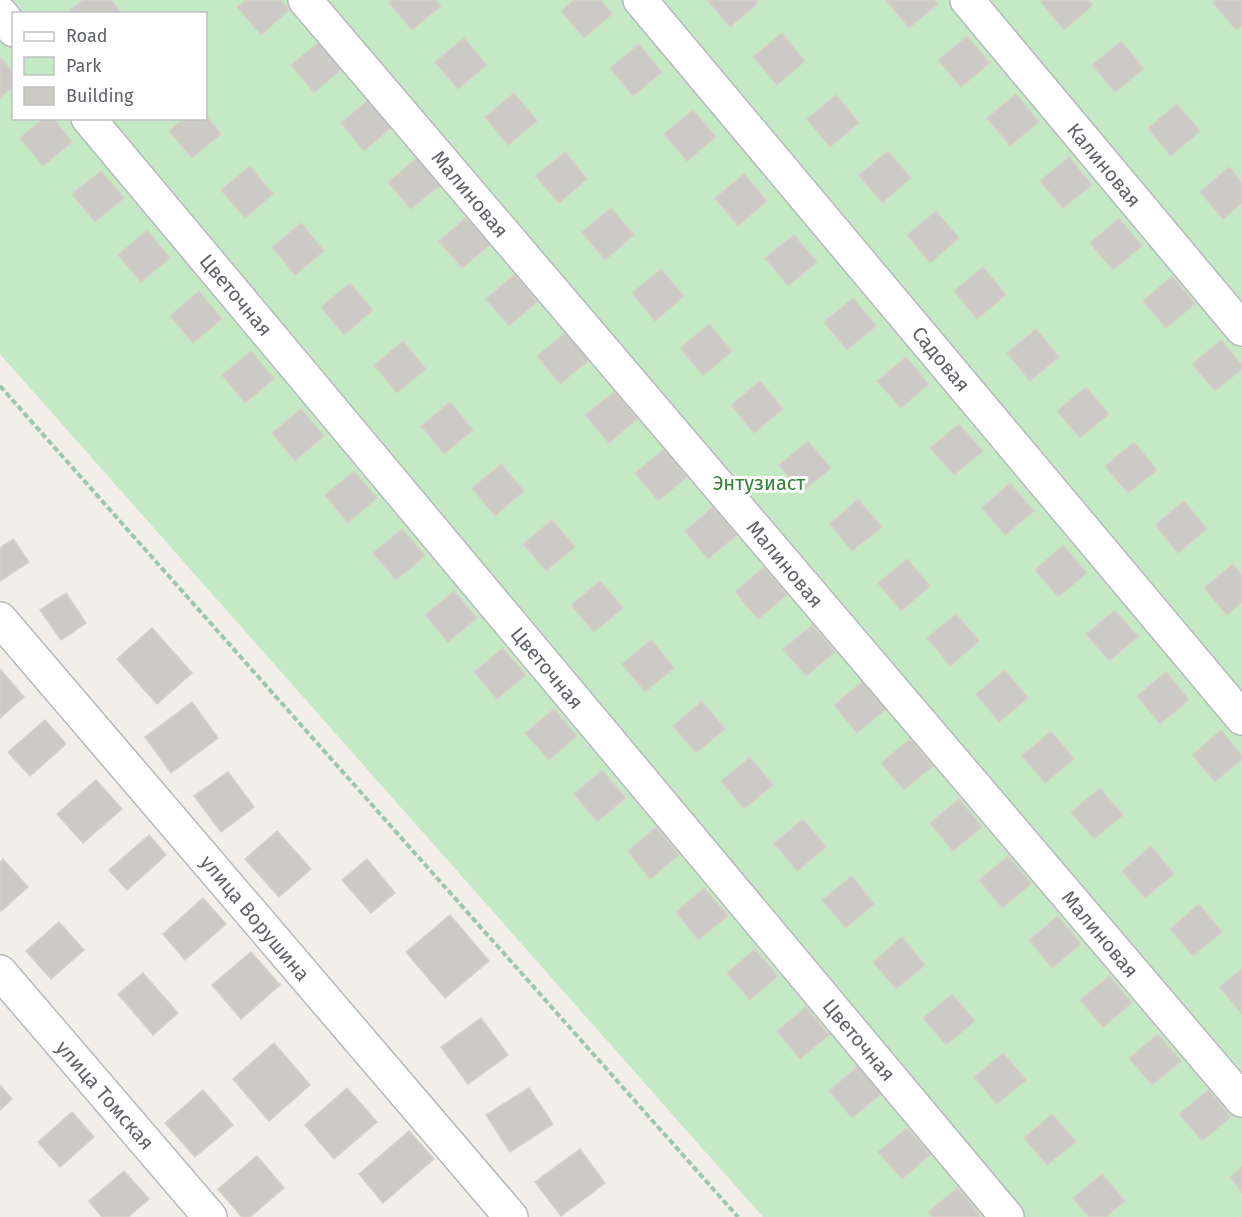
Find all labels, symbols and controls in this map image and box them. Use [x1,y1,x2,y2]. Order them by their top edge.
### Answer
legend [12,12,207,120]
text: Road [66,25,108,47]
text: Park [66,55,102,77]
text: Building [66,85,134,107]
street label: Калиновая [1062,118,1146,212]
street label: Малиновая [427,146,513,242]
street label: Цветочная [195,249,277,341]
street label: Садовая [907,322,975,396]
park label: Энтузиаст [713,471,806,495]
street label: Малиновая [742,516,828,612]
street label: Цветочная [506,622,588,714]
street label: улица Ворушина [195,850,315,986]
street label: Малиновая [1057,886,1143,982]
street label: Цветочная [818,994,900,1086]
street label: улица Томская [51,1035,159,1155]

